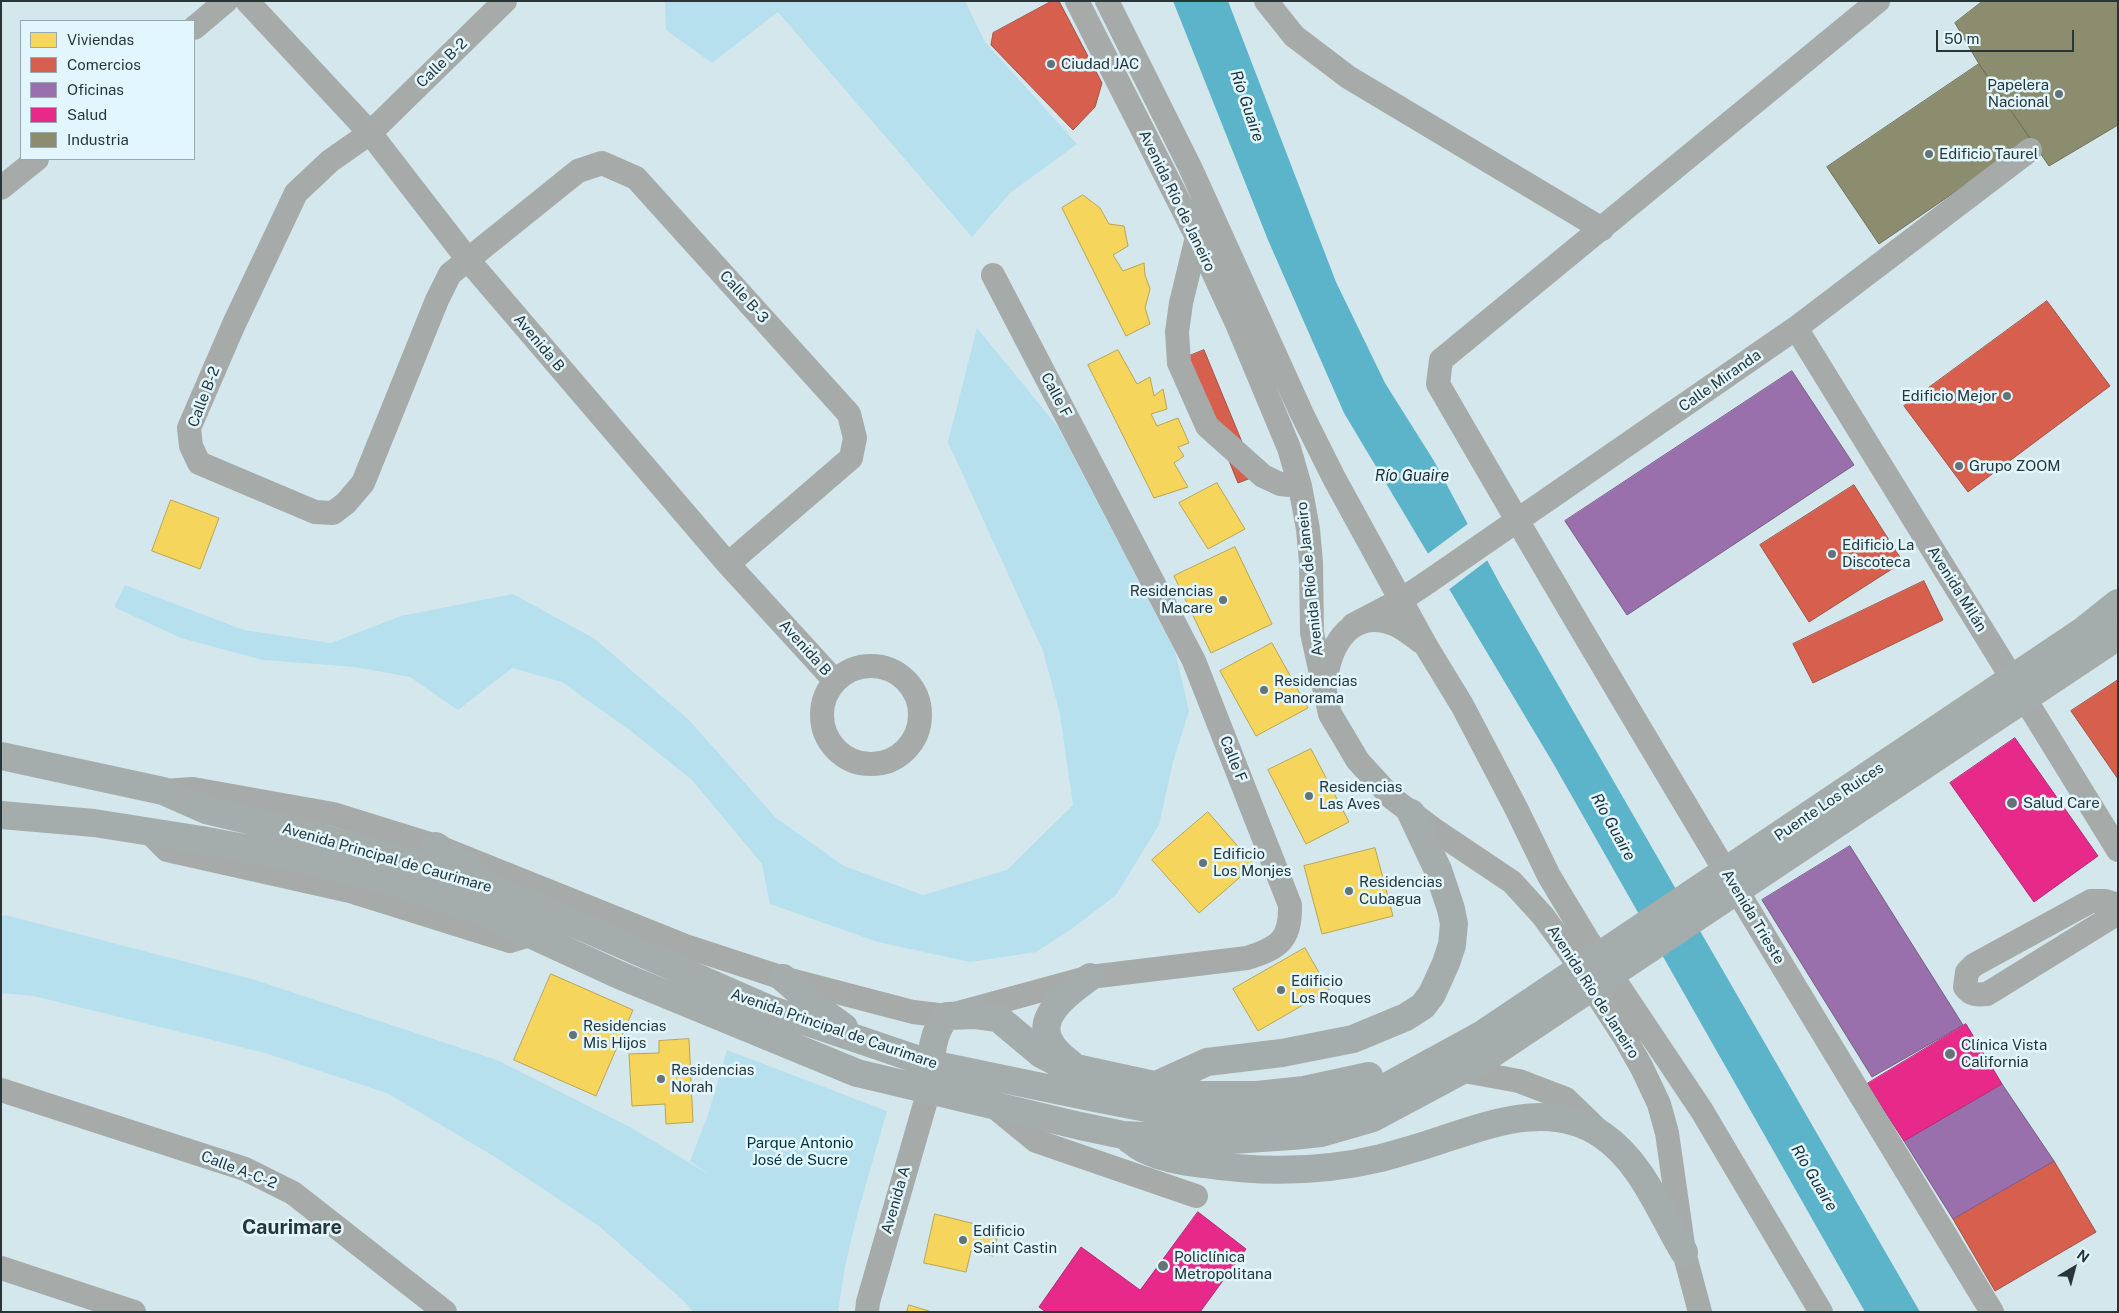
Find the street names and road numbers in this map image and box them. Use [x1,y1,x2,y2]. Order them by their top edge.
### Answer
street label: Calle B-2 [413,34,471,92]
street label: Avenida Río de Janeiro [1135,127,1219,275]
street label: Calle B-3 [716,267,772,327]
street label: Avenida B [510,311,568,375]
street label: Calle Miranda [1676,346,1764,416]
street label: Calle B-2 [184,364,224,430]
street label: Calle F [1037,370,1075,420]
street label: Avenida Río de Janeiro [1293,501,1327,657]
street label: Avenida Milán [1924,543,1990,635]
street label: Avenida B [775,616,835,680]
street label: Calle F [1216,733,1250,785]
street label: Puente Los Ruices [1771,759,1887,845]
street label: Avenida Principal de Caurimare [280,819,494,897]
street label: Avenida Trieste [1718,867,1788,967]
street label: Avenida Río de Janeiro [1543,922,1643,1062]
street label: Avenida Principal de Caurimare [728,985,940,1073]
street label: Calle A-C-2 [198,1147,280,1193]
street label: Avenida A [878,1164,914,1236]

